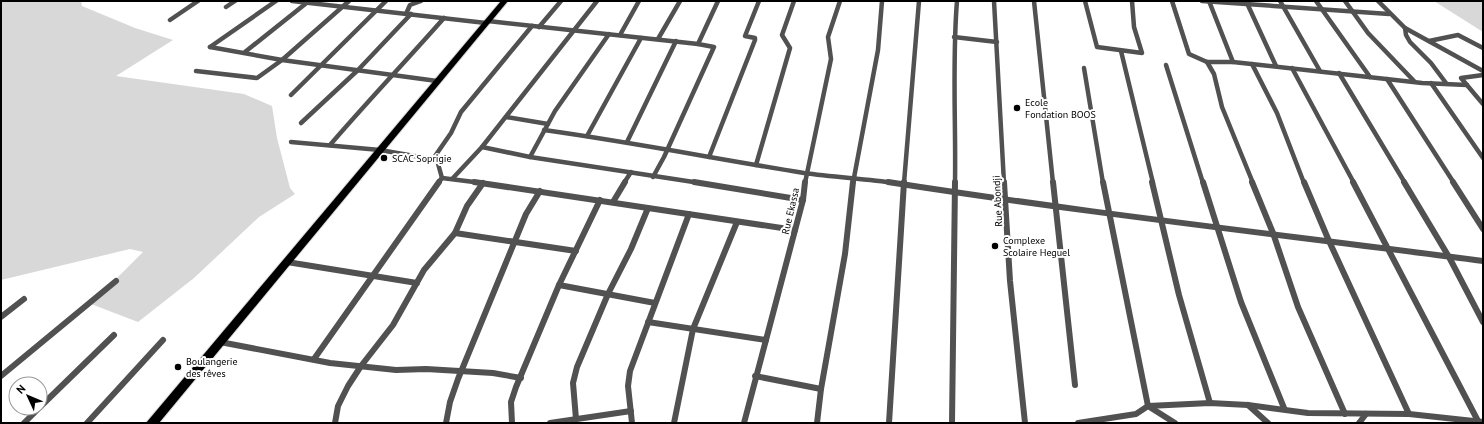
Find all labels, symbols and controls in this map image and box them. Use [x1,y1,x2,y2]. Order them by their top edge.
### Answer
place label: Ecole Fondation BOOS [1025,96,1096,121]
marker: Ecole Fondation BOOS [1012,103,1022,113]
place label: SCAC Soprigie [392,152,452,165]
marker: SCAC Soprigie [379,153,389,163]
street label: Rue Abondji [990,175,1005,227]
street label: Rue Ekassa [779,186,802,236]
place label: Complexe Scolaire Heguel [1003,234,1070,259]
marker: Complexe Scolaire Heguel [990,241,1000,251]
place label: Boulangerie des rêves [186,355,238,380]
marker: Boulangerie des rêves [173,362,183,372]
north arrow [8,376,48,416]
text: N [13,382,28,397]

